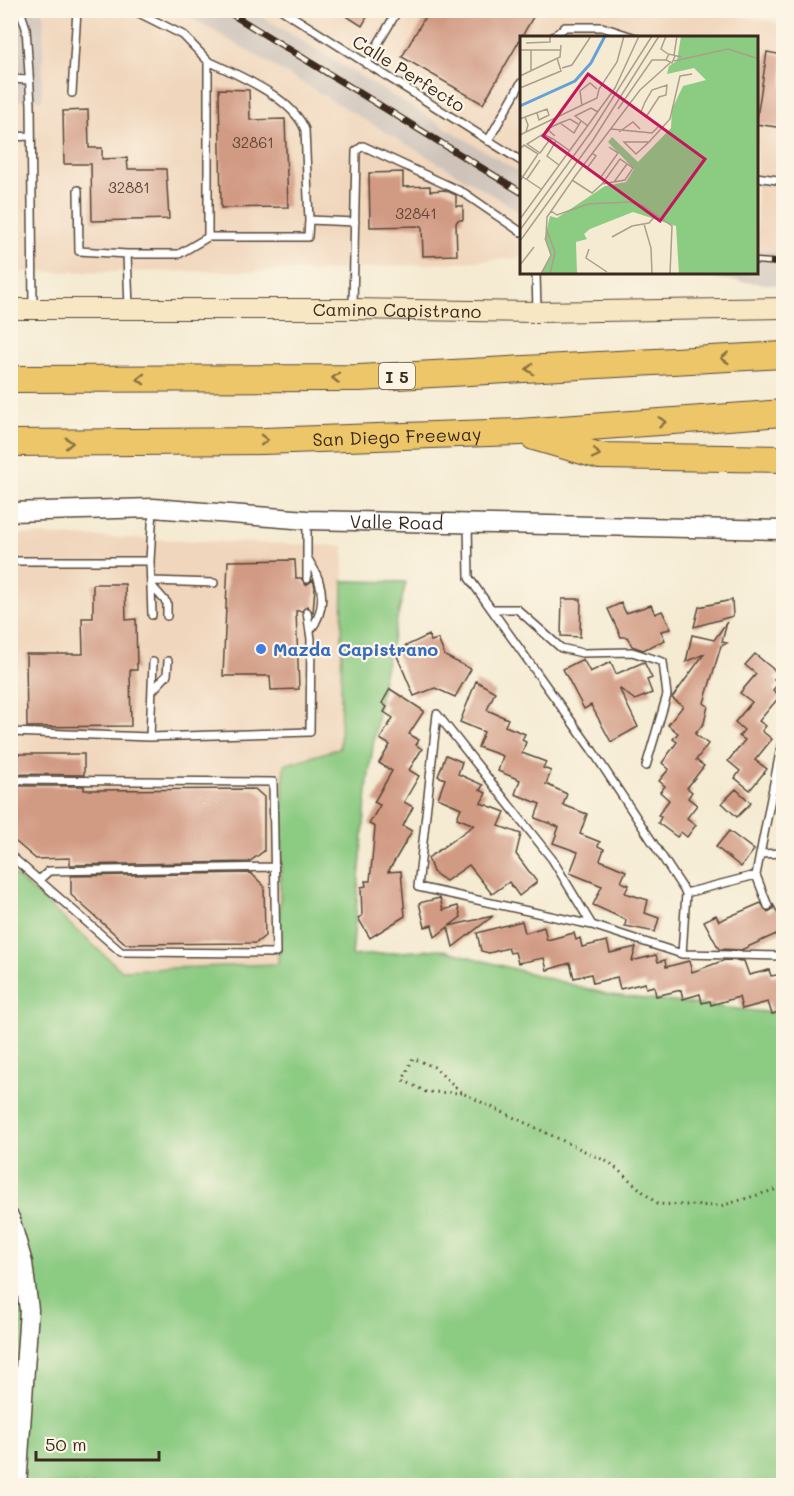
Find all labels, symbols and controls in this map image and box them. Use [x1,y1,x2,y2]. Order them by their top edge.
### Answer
street label: Calle Perfecto [348,29,470,117]
inset map [520,36,758,274]
house number: 32861 [232,132,274,152]
house number: 32881 [108,177,150,197]
house number: 32841 [395,203,437,223]
street label: Camino Capistrano [313,297,482,323]
one-way arrow [721,352,730,365]
one-way arrow [526,362,535,375]
road number: I 5 [379,363,415,389]
one-way arrow [331,372,340,384]
one-way arrow [136,373,145,385]
one-way arrow [657,416,666,429]
street label: San Diego Freeway [312,421,482,451]
one-way arrow [259,434,268,447]
one-way arrow [64,436,73,449]
one-way arrow [591,447,601,460]
street label: Valle Road [349,509,444,535]
place label: Mazda Capistrano [273,637,438,661]
marker: Mazda Capistrano [254,642,268,656]
scale bar [36,1424,159,1462]
text: 50 m [45,1432,87,1456]

